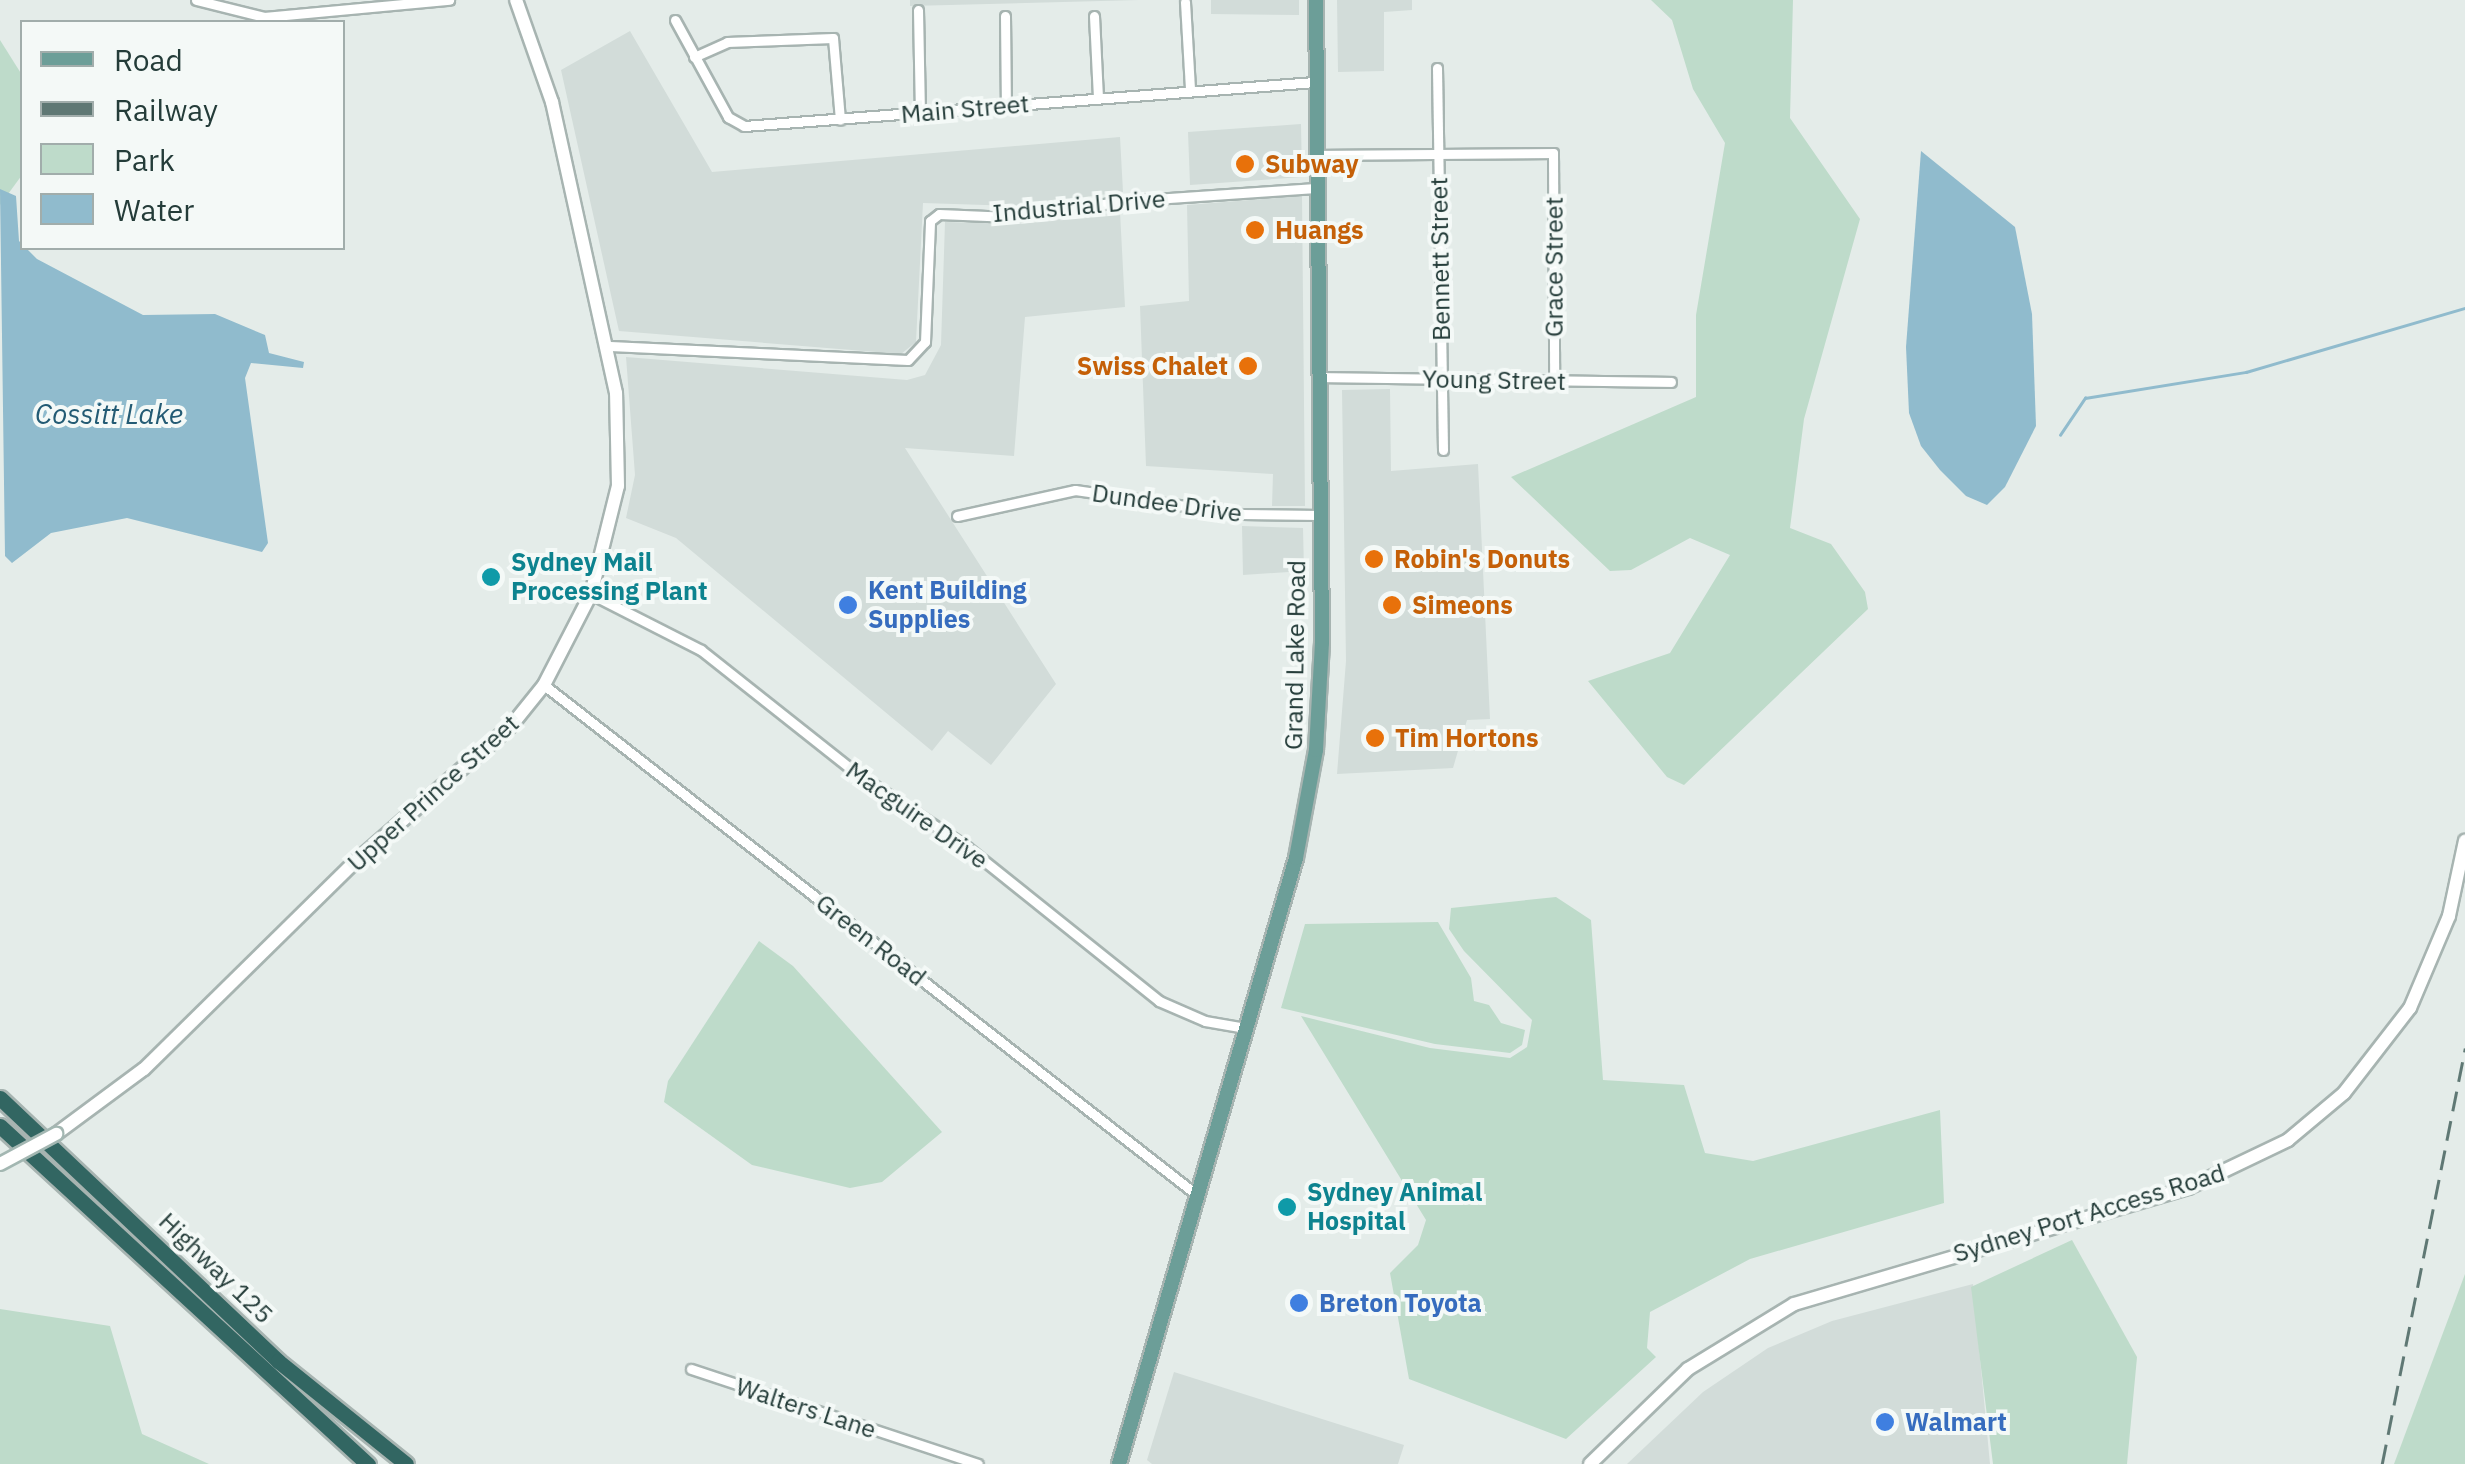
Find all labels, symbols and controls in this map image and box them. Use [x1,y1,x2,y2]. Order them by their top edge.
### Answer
legend [20,20,345,250]
text: Road [114,40,183,79]
street label: Main Street [900,88,1030,130]
text: Railway [114,90,218,129]
text: Park [114,140,175,179]
place label: Subway [1265,149,1358,179]
marker: Subway [1234,153,1256,175]
street label: Bennett Street [1424,177,1456,341]
street label: Industrial Drive [991,184,1167,228]
text: Water [114,190,194,229]
street label: Grace Street [1539,197,1569,337]
place label: Huangs [1275,215,1364,245]
marker: Huangs [1244,219,1266,241]
place label: Swiss Chalet [1077,351,1228,381]
marker: Swiss Chalet [1237,355,1259,377]
street label: Young Street [1422,364,1566,396]
water label: Cossitt Lake [35,397,183,431]
street label: Dundee Drive [1090,478,1244,528]
place label: Robin's Donuts [1394,544,1570,574]
place label: Sydney Mail Processing Plant [511,548,708,607]
marker: Robin's Donuts [1363,548,1385,570]
street label: Grand Lake Road [1278,560,1312,750]
marker: Sydney Mail Processing Plant [480,566,502,588]
place label: Kent Building Supplies [868,576,1027,635]
place label: Simeons [1412,590,1513,620]
marker: Kent Building Supplies [837,594,859,616]
marker: Simeons [1381,594,1403,616]
street label: Upper Prince Street [341,708,525,878]
place label: Tim Hortons [1395,723,1538,753]
marker: Tim Hortons [1364,727,1386,749]
street label: Macguire Drive [840,755,994,875]
street label: Green Road [810,888,932,992]
street label: Sydney Port Access Road [1950,1157,2228,1269]
place label: Sydney Animal Hospital [1307,1178,1482,1237]
marker: Sydney Animal Hospital [1276,1196,1298,1218]
street label: Highway 125 [153,1206,279,1330]
place label: Breton Toyota [1319,1288,1482,1318]
marker: Breton Toyota [1288,1292,1310,1314]
street label: Walters Lane [732,1371,880,1445]
place label: Walmart [1905,1407,2007,1437]
marker: Walmart [1874,1411,1896,1433]

